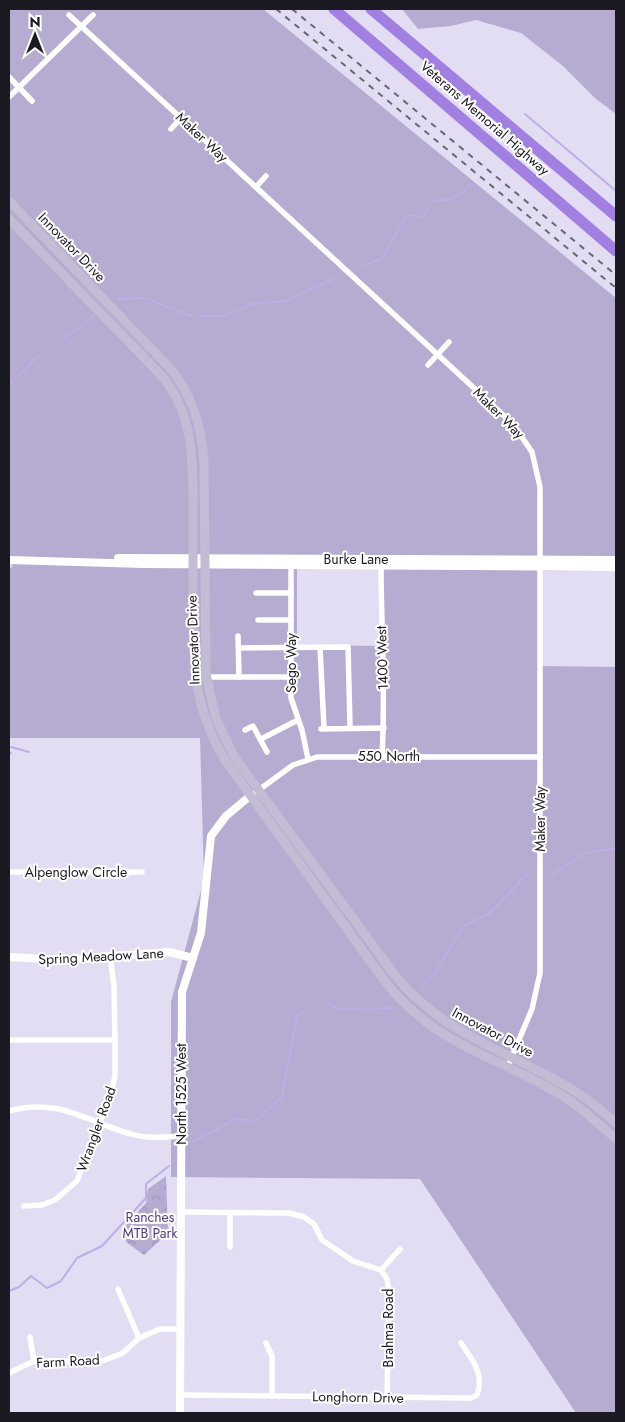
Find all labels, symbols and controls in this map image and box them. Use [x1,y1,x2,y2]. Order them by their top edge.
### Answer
north arrow [10,10,60,60]
text: N [29,12,41,32]
street label: Veterans Memorial Highway [416,56,555,180]
street label: Maker Way [171,107,233,167]
street label: Innovator Drive [34,208,110,286]
street label: Maker Way [469,383,530,444]
street label: Burke Lane [324,549,388,569]
street label: Innovator Drive [181,595,205,685]
street label: 1400 West [371,625,393,691]
street label: Sego Way [281,632,301,693]
street label: 550 North [358,746,420,766]
street label: Maker Way [530,785,550,852]
street label: Alpenglow Circle [25,862,127,882]
street label: Spring Meadow Lane [38,943,164,969]
street label: Innovator Drive [449,1002,537,1062]
street label: North 1525 West [171,1043,191,1145]
street label: Wrangler Road [71,1084,121,1174]
park label: Ranches MTB Park [123,1207,178,1243]
street label: Brahma Road [378,1289,398,1367]
street label: Farm Road [36,1349,100,1373]
street label: Longhorn Drive [312,1386,404,1408]

